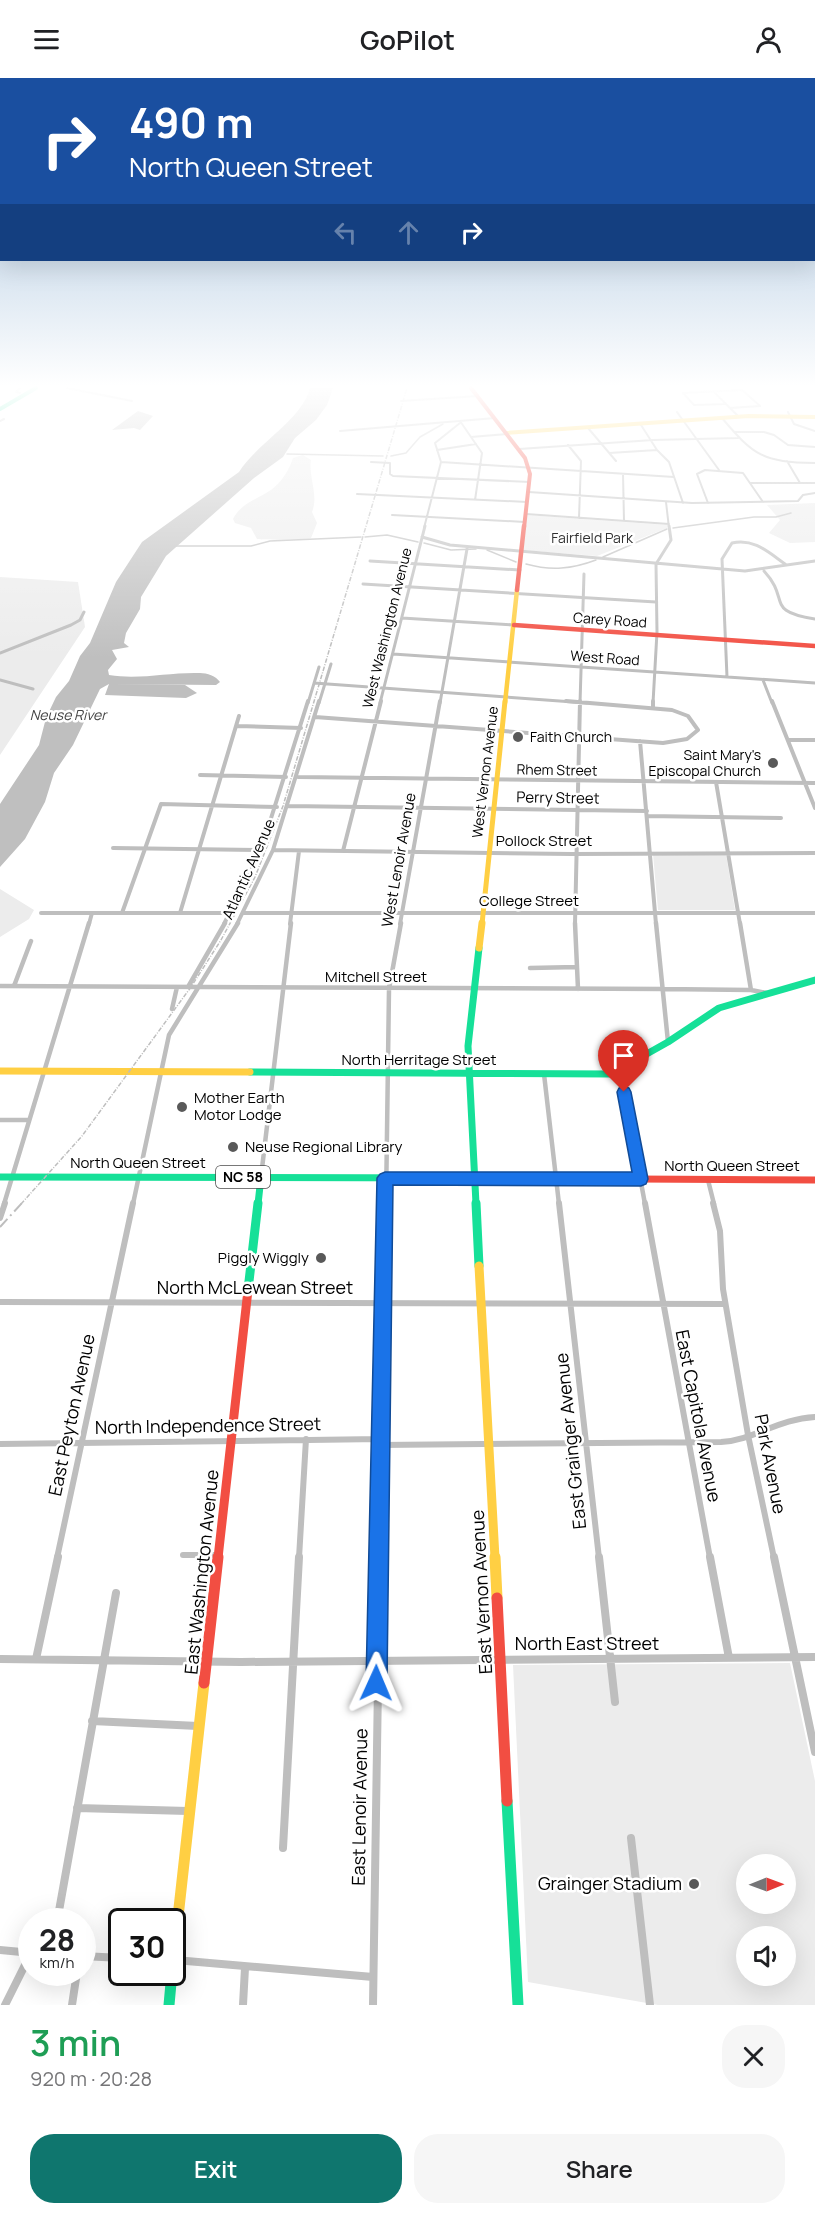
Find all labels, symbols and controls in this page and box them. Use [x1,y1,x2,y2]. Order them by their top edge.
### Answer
text: GoPilot [360,21,455,58]
icon: menu [30,23,63,56]
icon: person [752,23,785,56]
text: 490 m [129,93,253,151]
icon: right [30,102,108,180]
text: North Queen Street [129,148,373,185]
icon: left [329,216,362,249]
icon: ahead [392,216,425,249]
icon: right [455,216,488,249]
park label: Fairfield Park [551,528,634,547]
street label: West Washington Avenue [357,546,416,710]
street label: Carey Road [572,607,648,632]
street label: West Road [570,646,640,669]
water label: Neuse River [30,705,108,724]
street label: West Vernon Avenue [467,705,502,839]
place label: Faith Church [530,727,612,746]
marker: Faith Church [511,730,525,744]
place label: Saint Mary's Episcopal Church [649,745,761,780]
marker: Saint Mary's Episcopal Church [766,756,780,770]
street label: Rhem Street [516,759,598,780]
street label: Perry Street [516,786,600,809]
street label: West Lenoir Avenue [376,791,421,929]
street label: Atlantic Avenue [217,815,280,922]
street label: Pollock Street [496,830,592,851]
street label: College Street [479,890,579,911]
street label: Mitchell Street [325,966,427,987]
pin [598,1030,649,1092]
icon: arrive [607,1039,640,1072]
street label: North Herritage Street [342,1049,496,1070]
place label: Mother Earth Motor Lodge [194,1087,285,1125]
marker: Mother Earth Motor Lodge [175,1100,189,1114]
place label: Neuse Regional Library [245,1136,403,1157]
marker: Neuse Regional Library [226,1140,240,1154]
street label: North Queen Street [70,1152,206,1173]
street label: North Queen Street [664,1155,800,1176]
road number: NC 58 [216,1166,270,1188]
place label: Piggly Wiggly [218,1247,309,1268]
marker: Piggly Wiggly [314,1251,328,1265]
street label: North McLewean Street [157,1275,353,1299]
street label: East Capitola Avenue [670,1328,727,1504]
street label: East Peyton Avenue [42,1331,100,1498]
street label: East Grainger Avenue [549,1352,591,1530]
street label: North Independence Street [95,1411,321,1439]
street label: Park Avenue [750,1412,792,1516]
street label: East Washington Avenue [178,1468,224,1675]
street label: East Vernon Avenue [465,1509,497,1675]
street label: North East Street [515,1631,659,1655]
position arrow [344,1651,408,1715]
street label: East Lenoir Avenue [346,1728,372,1886]
north arrow [736,1854,796,1914]
map controls [736,1854,796,1986]
place label: Grainger Stadium [538,1871,682,1895]
marker: Grainger Stadium [687,1877,701,1891]
speed limit sign: 30 [108,1908,186,1986]
text: 28 [39,1919,75,1960]
button: sound [736,1926,796,1986]
text: km/h [40,1952,74,1973]
text: 3 min [30,2018,121,2067]
button: close [722,2025,785,2088]
text: 920 m · 20:28 [30,2065,152,2092]
button: Exit [30,2134,402,2203]
button: Share [414,2134,785,2203]

